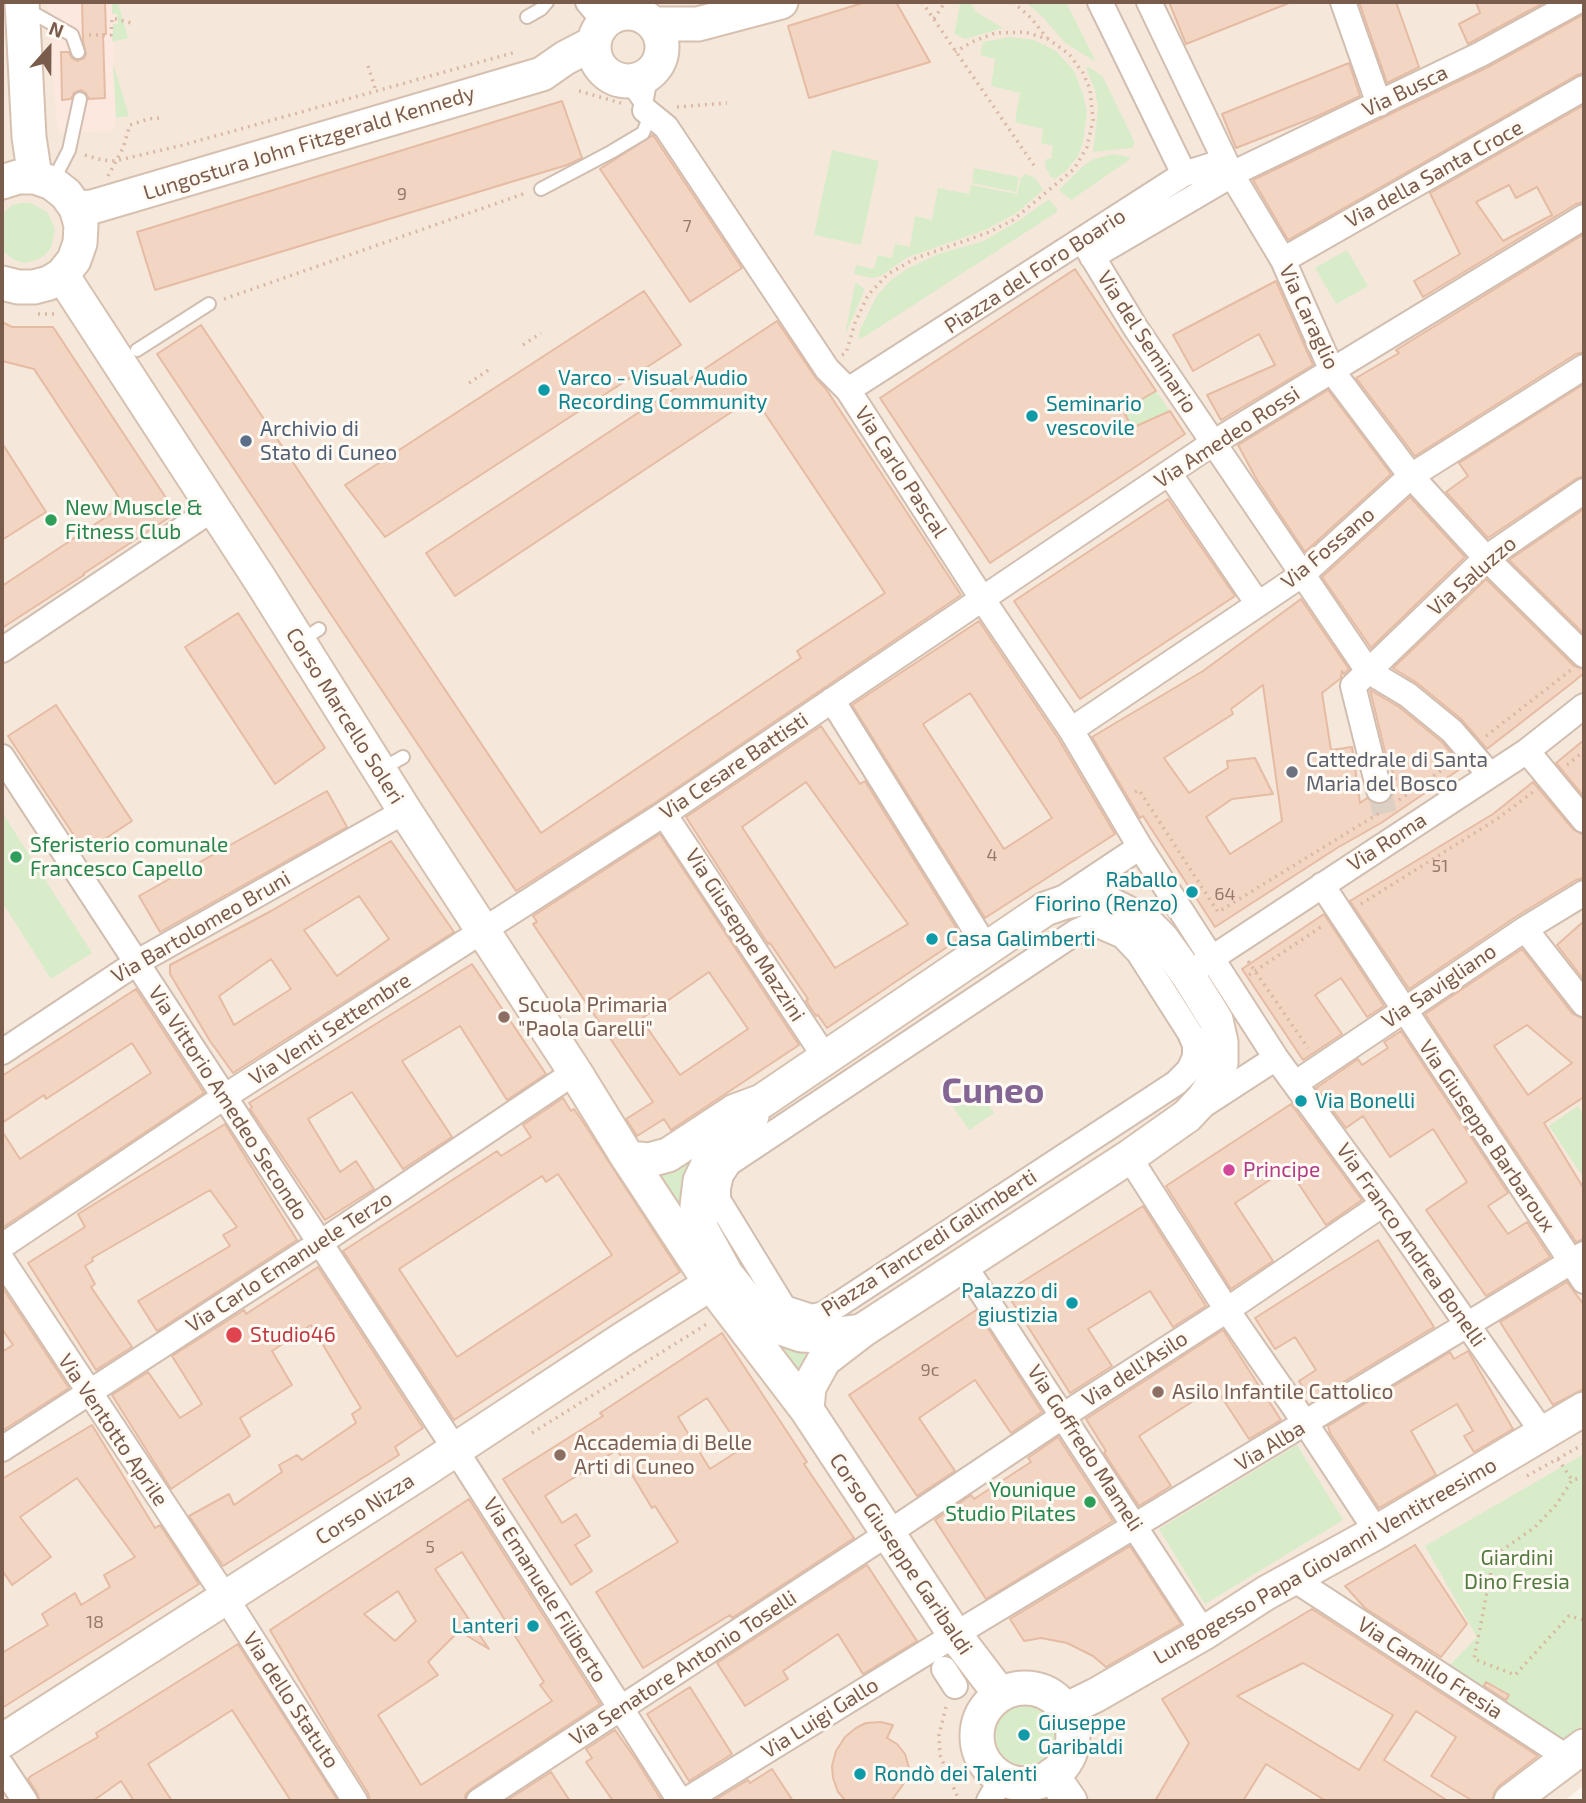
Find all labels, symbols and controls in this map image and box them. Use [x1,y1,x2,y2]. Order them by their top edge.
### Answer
north arrow [14,14,84,84]
text: N [46,16,67,42]
street label: Via Busca [1358,60,1452,122]
street label: Lungostura John Fitzgerald Kennedy [140,80,478,206]
street label: Via della Santa Croce [1341,115,1527,233]
house number: 9 [397,183,407,205]
street label: Piazza del Foro Boario [940,203,1130,339]
house number: 7 [682,215,692,237]
street label: Via Caraglio [1274,261,1344,373]
street label: Via del Seminario [1092,266,1202,418]
place label: Varco - Visual Audio Recording Community [558,365,767,415]
street label: Via Amedeo Rossi [1150,381,1304,493]
marker: Varco - Visual Audio Recording Community [536,382,552,398]
place label: Seminario vescovile [1046,391,1142,441]
street label: Via Carlo Pascal [849,402,953,542]
marker: Seminario vescovile [1024,408,1040,424]
place label: Archivio di Stato di Cuneo [260,416,397,466]
marker: Archivio di Stato di Cuneo [238,433,254,449]
place label: New Muscle & Fitness Club [65,495,203,545]
street label: Via Fossano [1276,502,1380,594]
marker: New Muscle & Fitness Club [43,512,59,528]
street label: Via Saluzzo [1423,531,1521,621]
street label: Corso Marcello Soleri [281,623,409,809]
street label: Via Cesare Battisti [655,707,813,825]
place label: Cattedrale di Santa Maria del Bosco [1306,747,1488,797]
marker: Cattedrale di Santa Maria del Bosco [1284,764,1300,780]
street label: Via Roma [1343,807,1431,877]
place label: Sferisterio comunale Francesco Capello [30,832,228,882]
street label: Via Giuseppe Mazzini [680,844,810,1026]
house number: 4 [986,844,998,866]
marker: Sferisterio comunale Francesco Capello [8,849,24,865]
house number: 51 [1432,855,1448,877]
street label: Via Bartolomeo Bruni [107,865,295,989]
place label: Raballo Fiorino (Renzo) [1035,867,1178,917]
house number: 64 [1214,883,1236,905]
marker: Raballo Fiorino (Renzo) [1184,884,1200,900]
place label: Casa Galimberti [946,926,1096,952]
marker: Casa Galimberti [924,931,940,947]
street label: Via Savigliano [1377,938,1501,1034]
street label: Via Venti Settembre [244,967,416,1091]
street label: Via Vittorio Amedeo Secondo [143,981,313,1225]
place label: Scuola Primaria "Paola Garelli" [518,992,667,1042]
marker: Scuola Primaria "Paola Garelli" [496,1009,512,1025]
street label: Via Giuseppe Barbaroux [1413,1035,1561,1237]
district label: Cuneo [942,1070,1044,1112]
place label: Via Bonelli [1315,1088,1415,1114]
marker: Via Bonelli [1293,1093,1309,1109]
street label: Via Franco Andrea Bonelli [1331,1138,1491,1352]
place label: Principe [1243,1157,1320,1183]
marker: Principe [1221,1162,1237,1178]
street label: Piazza Tancredi Galimberti [817,1164,1041,1322]
street label: Via Carlo Emanuele Terzo [181,1186,397,1338]
place label: Palazzo di giustizia [961,1278,1058,1328]
marker: Palazzo di giustizia [1064,1295,1080,1311]
place label: Studio46 [250,1322,336,1348]
marker: Studio46 [224,1325,244,1345]
street label: Via dell'Asilo [1078,1326,1192,1412]
street label: Via Ventotto Aprile [53,1349,173,1511]
house number: 9c [920,1359,940,1381]
street label: Via Goffredo Mameli [1022,1360,1148,1536]
place label: Asilo Infantile Cattolico [1172,1379,1394,1405]
marker: Asilo Infantile Cattolico [1150,1384,1166,1400]
street label: Via Alba [1231,1415,1309,1477]
place label: Accademia di Belle Arti di Cuneo [574,1430,752,1480]
marker: Accademia di Belle Arti di Cuneo [552,1447,568,1463]
street label: Corso Giuseppe Garibaldi [824,1448,978,1660]
street label: Lungogesso Papa Giovanni Ventitreesimo [1149,1452,1501,1670]
street label: Corso Nizza [311,1468,419,1550]
place label: Younique Studio Pilates [945,1477,1076,1527]
street label: Via Emanuele Filiberto [478,1493,612,1687]
marker: Younique Studio Pilates [1082,1494,1098,1510]
house number: 5 [425,1536,435,1558]
park label: Giardini Dino Fresia [1464,1545,1570,1595]
street label: Via Senatore Antonio Toselli [565,1585,801,1751]
house number: 18 [86,1611,104,1633]
street label: Via Camillo Fresia [1353,1612,1507,1724]
place label: Lanteri [452,1613,519,1639]
marker: Lanteri [525,1618,541,1634]
street label: Via dello Statuto [237,1627,345,1773]
street label: Via Luigi Gallo [757,1672,883,1764]
place label: Giuseppe Garibaldi [1038,1710,1126,1760]
marker: Giuseppe Garibaldi [1016,1727,1032,1743]
place label: Rondò dei Talenti [874,1761,1038,1787]
marker: Rondò dei Talenti [852,1766,868,1782]

